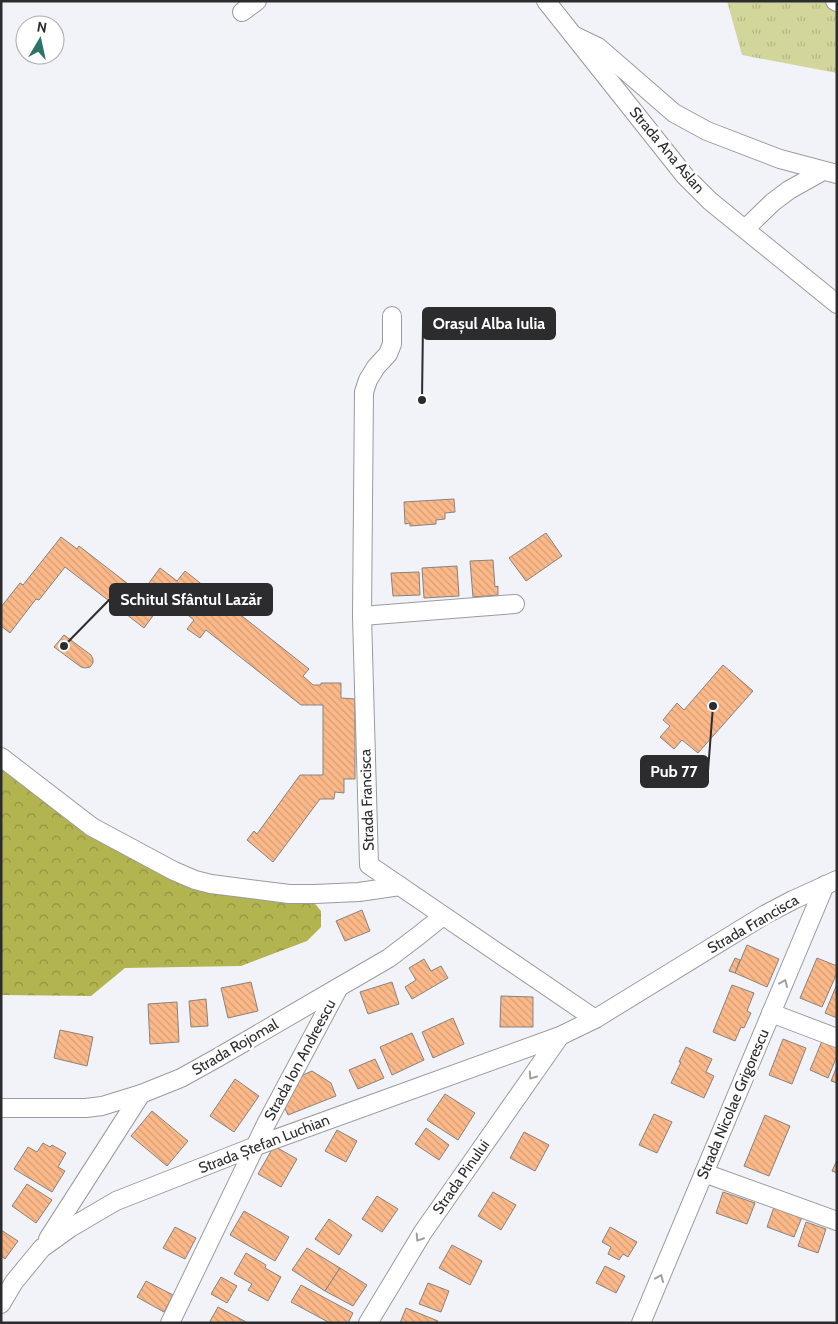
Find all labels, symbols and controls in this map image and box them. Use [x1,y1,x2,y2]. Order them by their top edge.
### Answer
north arrow [15,15,65,65]
text: N [36,17,48,37]
street label: Strada Ana Aslan [626,103,708,197]
callout: Orașul Alba Iulia [423,308,555,339]
text: Orașul Alba Iulia [433,314,545,334]
callout: Schitul Sfântul Lazăr [110,584,272,615]
text: Schitul Sfântul Lazăr [120,590,262,609]
street label: Strada Francisca [356,748,378,851]
callout: Pub 77 [641,756,708,787]
text: Pub 77 [650,762,699,781]
street label: Strada Francisca [704,890,802,957]
one-way arrow [778,979,788,988]
street label: Strada Ion Andreescu [260,996,340,1124]
street label: Strada Rojomal [189,1015,282,1079]
street label: Strada Nicolae Grigorescu [693,1026,773,1182]
one-way arrow [529,1070,538,1080]
street label: Strada Ștefan Luchian [196,1111,332,1178]
street label: Strada Pinului [429,1136,493,1218]
one-way arrow [416,1232,426,1241]
one-way arrow [653,1274,664,1283]

